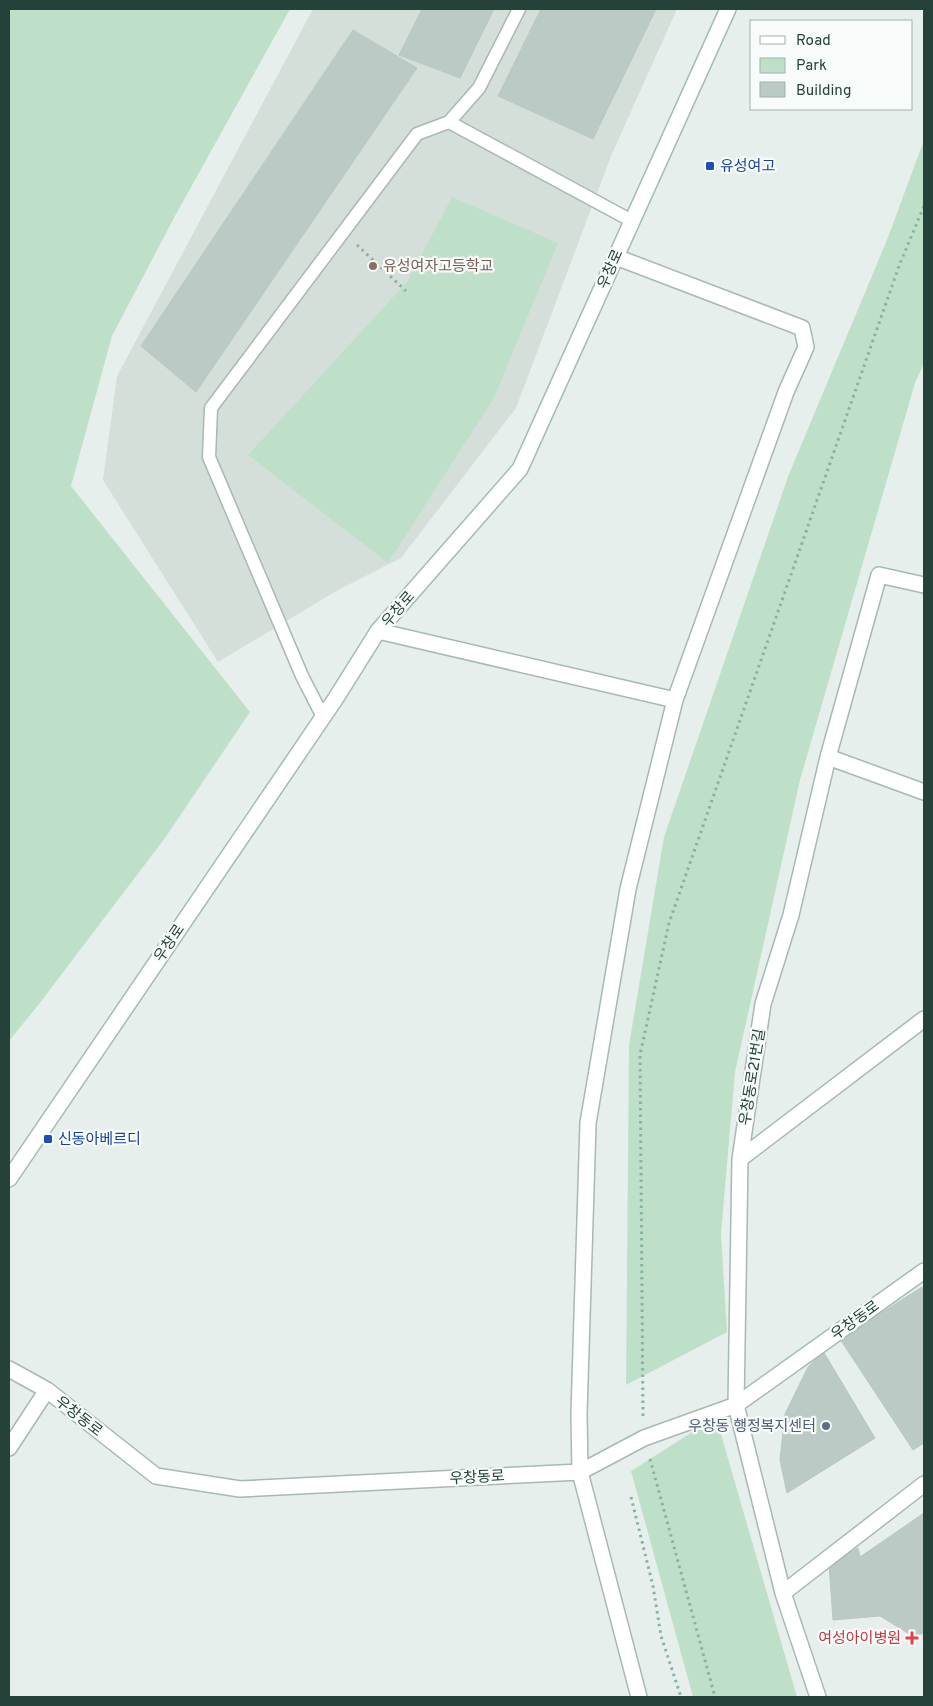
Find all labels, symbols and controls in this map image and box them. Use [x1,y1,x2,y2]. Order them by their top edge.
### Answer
legend [750,20,913,110]
text: Road [796,32,831,51]
text: Park [796,57,827,76]
text: Building [796,82,851,101]
place label: 유성여고 [720,158,775,177]
marker: 유성여고 [704,160,716,172]
street label: 우창로 [594,247,628,292]
place label: 유성여자고등학교 [383,257,493,277]
marker: 유성여자고등학교 [367,260,379,272]
street label: 우창로 [378,588,420,632]
street label: 우창로 [151,921,190,966]
street label: 우창동로21번길 [736,1028,770,1127]
place label: 신동아베르디 [58,1131,141,1150]
marker: 신동아베르디 [42,1133,54,1145]
street label: 우창동로 [828,1297,884,1345]
street label: 우창동로 [50,1393,106,1442]
place label: 우창동 행정복지센터 [688,1418,816,1437]
marker: 우창동 행정복지센터 [820,1420,832,1432]
street label: 우창동로 [449,1468,505,1489]
place label: 여성아이병원 [818,1630,901,1649]
marker: 여성아이병원 [905,1631,919,1645]

